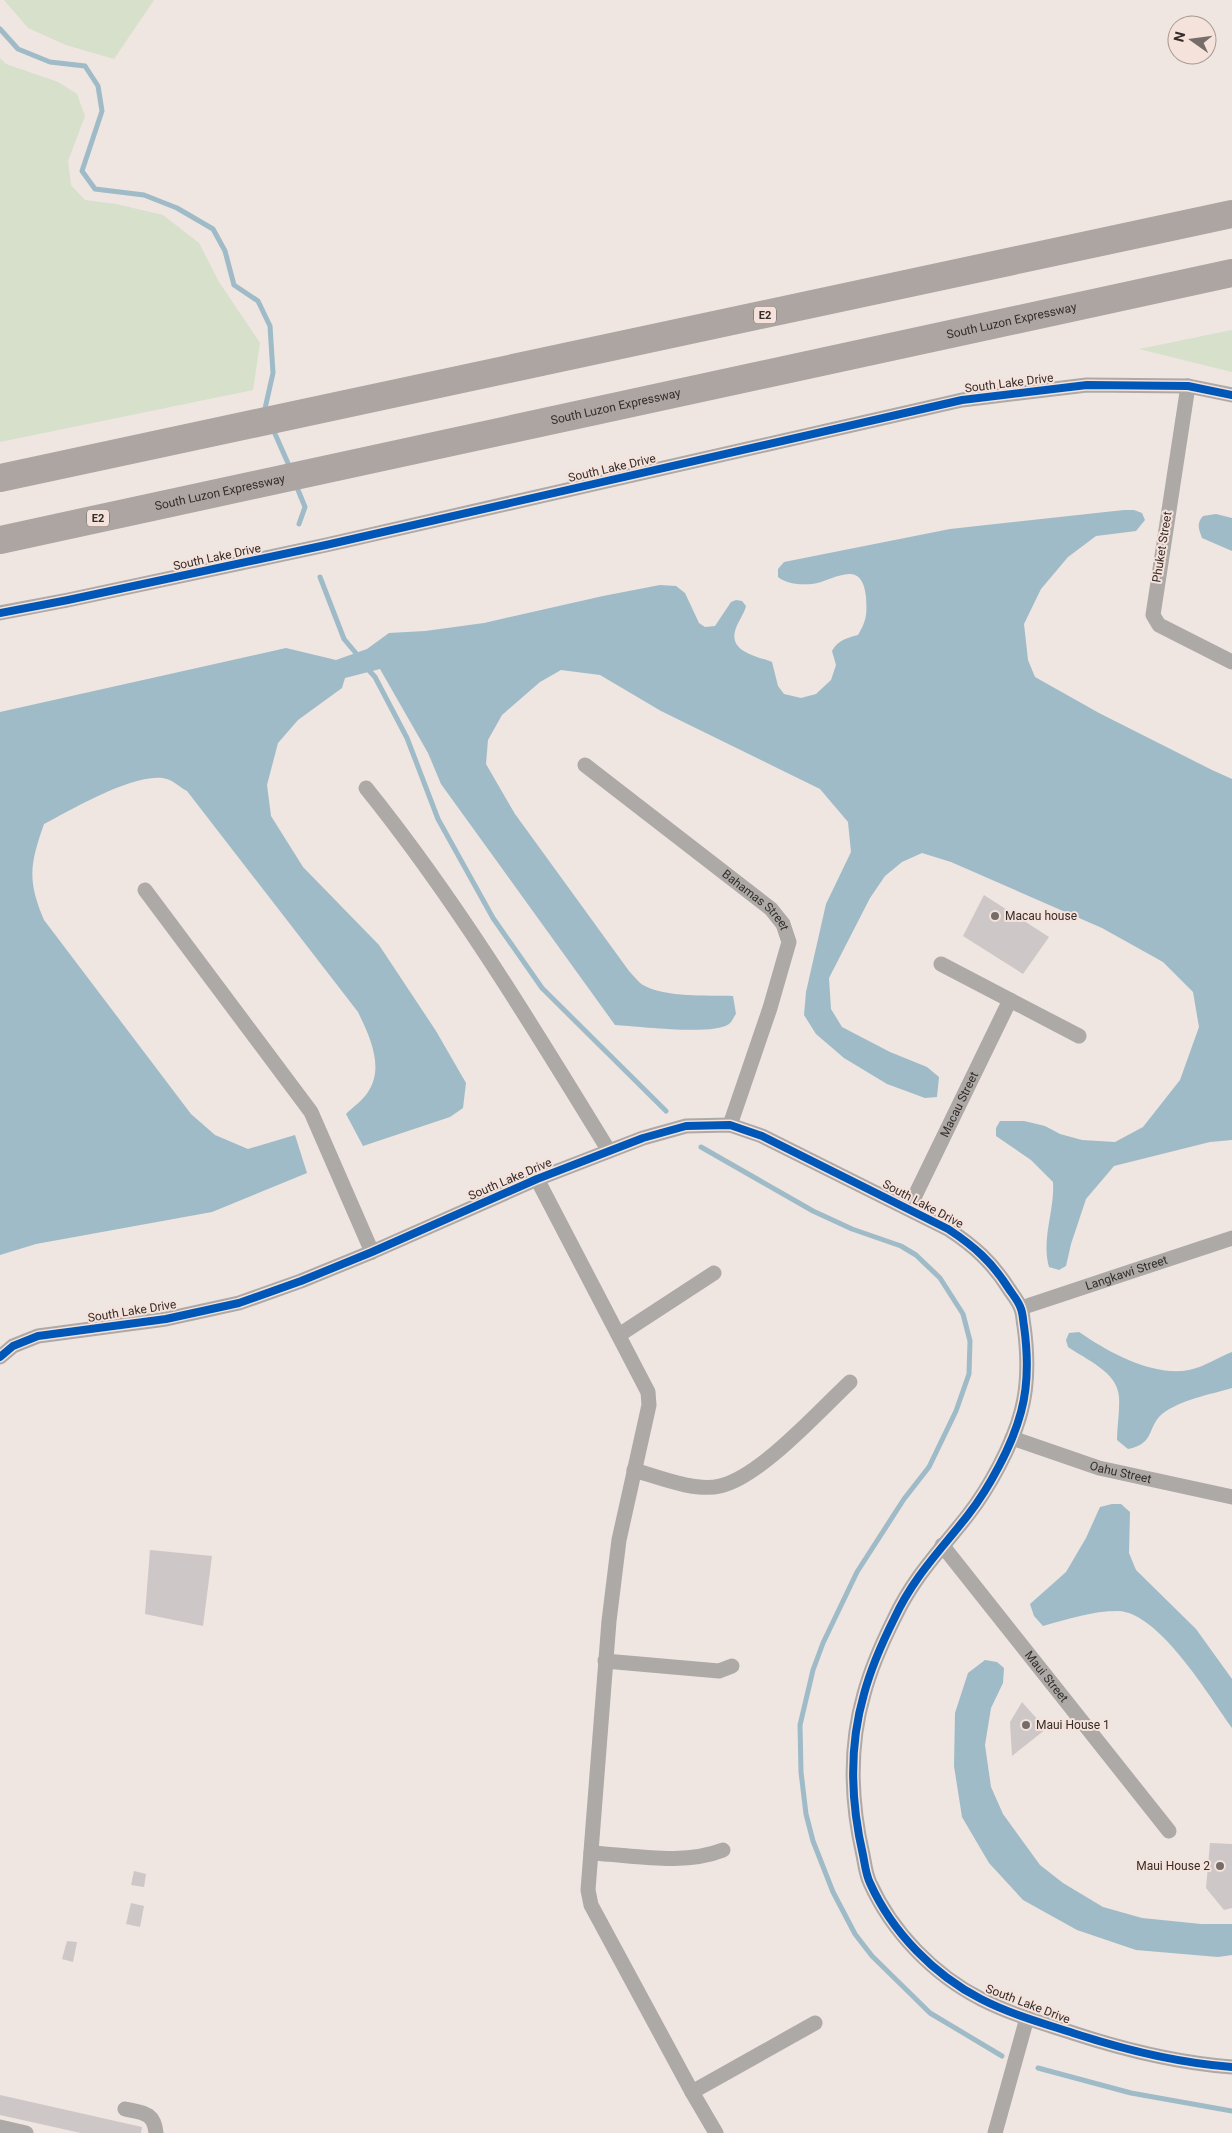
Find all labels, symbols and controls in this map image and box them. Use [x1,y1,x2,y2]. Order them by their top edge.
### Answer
north arrow [1167,15,1217,65]
text: N [1170,30,1188,44]
street label: South Luzon Expressway [945,300,1078,342]
road number: E2 [754,306,776,324]
street label: South Lake Drive [964,371,1054,395]
street label: South Luzon Expressway [549,386,682,427]
street label: South Lake Drive [567,451,657,485]
street label: South Luzon Expressway [154,471,287,513]
road number: E2 [87,509,109,526]
street label: Phuket Street [1149,510,1175,583]
street label: South Lake Drive [172,541,262,573]
street label: Bahamas Street [719,867,792,932]
place label: Macau house [1005,909,1077,923]
marker: Macau house [989,910,1001,922]
street label: Macau Street [937,1069,981,1140]
street label: South Lake Drive [466,1155,554,1203]
street label: South Lake Drive [880,1177,966,1231]
street label: Langkawi Street [1083,1253,1169,1293]
street label: South Lake Drive [87,1297,177,1325]
street label: Oahu Street [1088,1458,1153,1486]
street label: Maui Street [1022,1648,1071,1705]
place label: Maui House 1 [1036,1718,1110,1732]
marker: Maui House 1 [1020,1719,1032,1731]
place label: Maui House 2 [1136,1859,1210,1873]
marker: Maui House 2 [1214,1860,1226,1872]
street label: South Lake Drive [984,1981,1072,2027]

